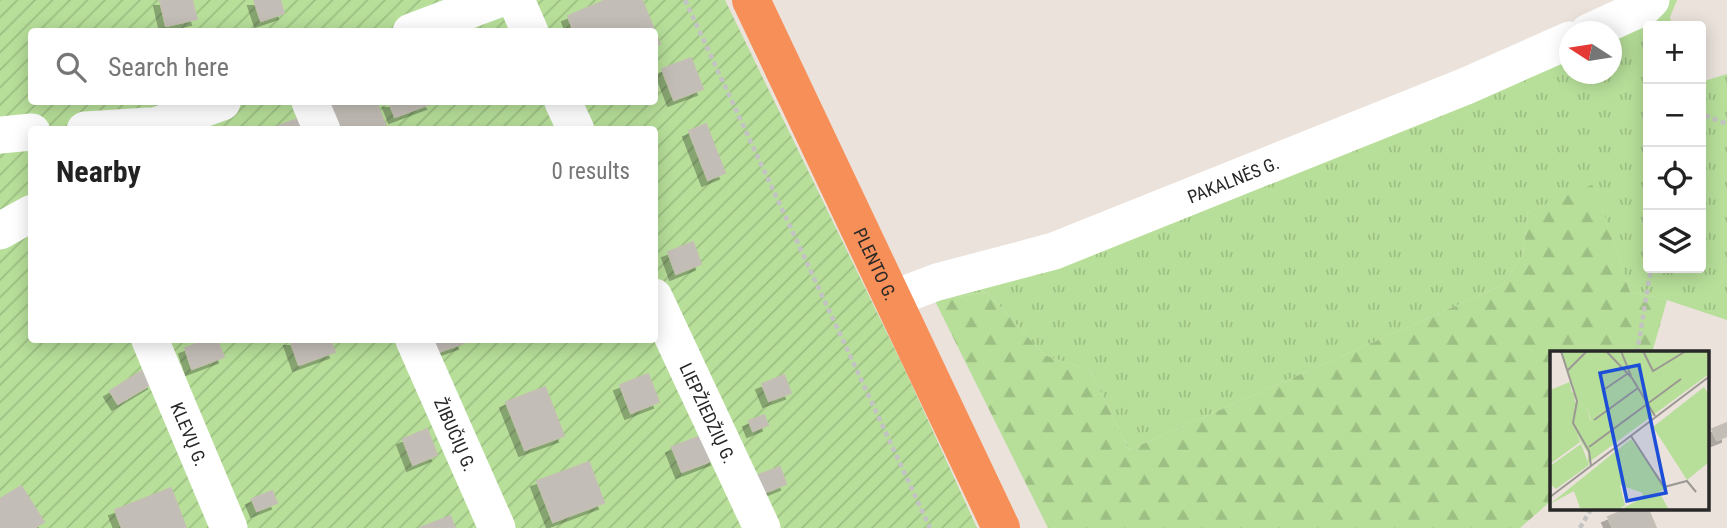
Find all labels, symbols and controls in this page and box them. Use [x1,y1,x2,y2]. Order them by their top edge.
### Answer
north arrow [1559,21,1622,84]
map controls [1643,21,1706,273]
button: + [1643,21,1706,84]
search box [28,28,658,105]
icon: search [52,48,90,86]
text: Search here [108,52,229,82]
button: − [1643,84,1706,147]
button: locate [1643,147,1706,210]
street label: PAKALNĖS G. [1184,152,1282,207]
text: Nearby [56,154,141,189]
text: 0 results [552,158,630,185]
button: layers [1643,210,1706,273]
street label: PLENTO G. [850,224,902,304]
inset map [1550,351,1710,510]
street label: LIEPŽIEDŽIŲ G. [676,359,741,466]
street label: ŽIBUČIŲ G. [430,394,481,474]
street label: KLEVŲ G. [167,399,212,469]

